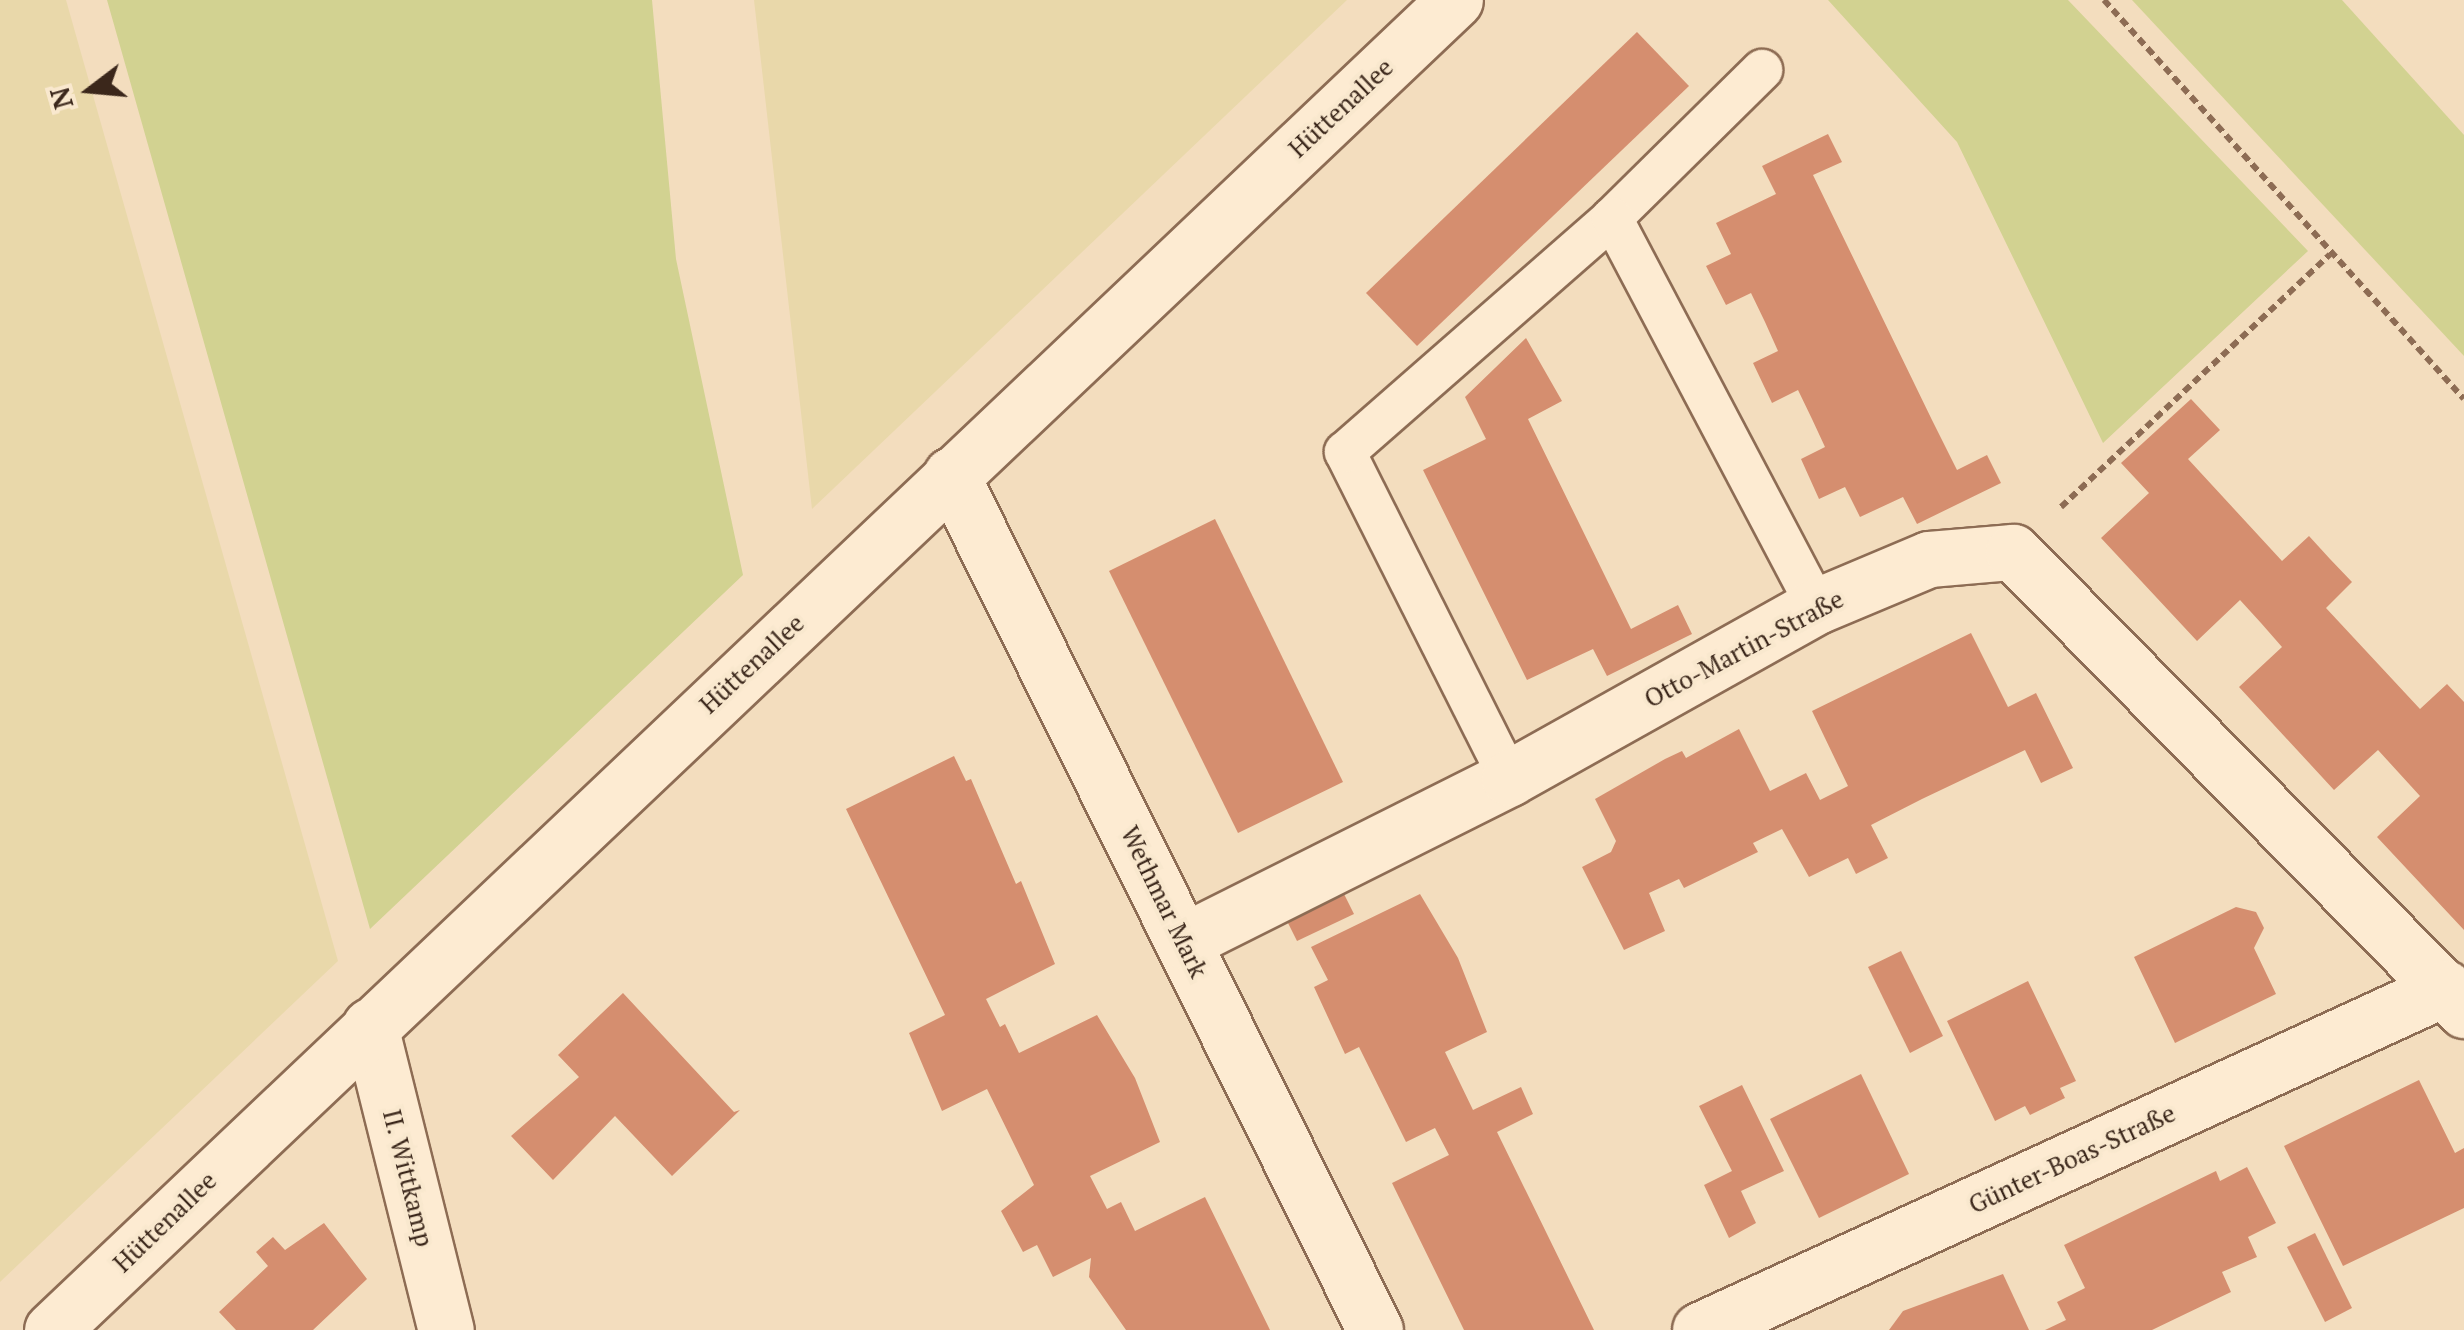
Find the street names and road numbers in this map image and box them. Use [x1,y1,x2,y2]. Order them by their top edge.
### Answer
street label: Hüttenallee [1283,52,1399,164]
street label: Otto-Martin-Straße [1639,584,1849,714]
street label: Hüttenallee [694,608,810,720]
street label: Wethmar Mark [1114,821,1214,983]
street label: Günter-Boas-Straße [1964,1098,2180,1220]
street label: II. Wittkamp [376,1106,440,1250]
street label: Hüttenallee [107,1166,223,1278]

